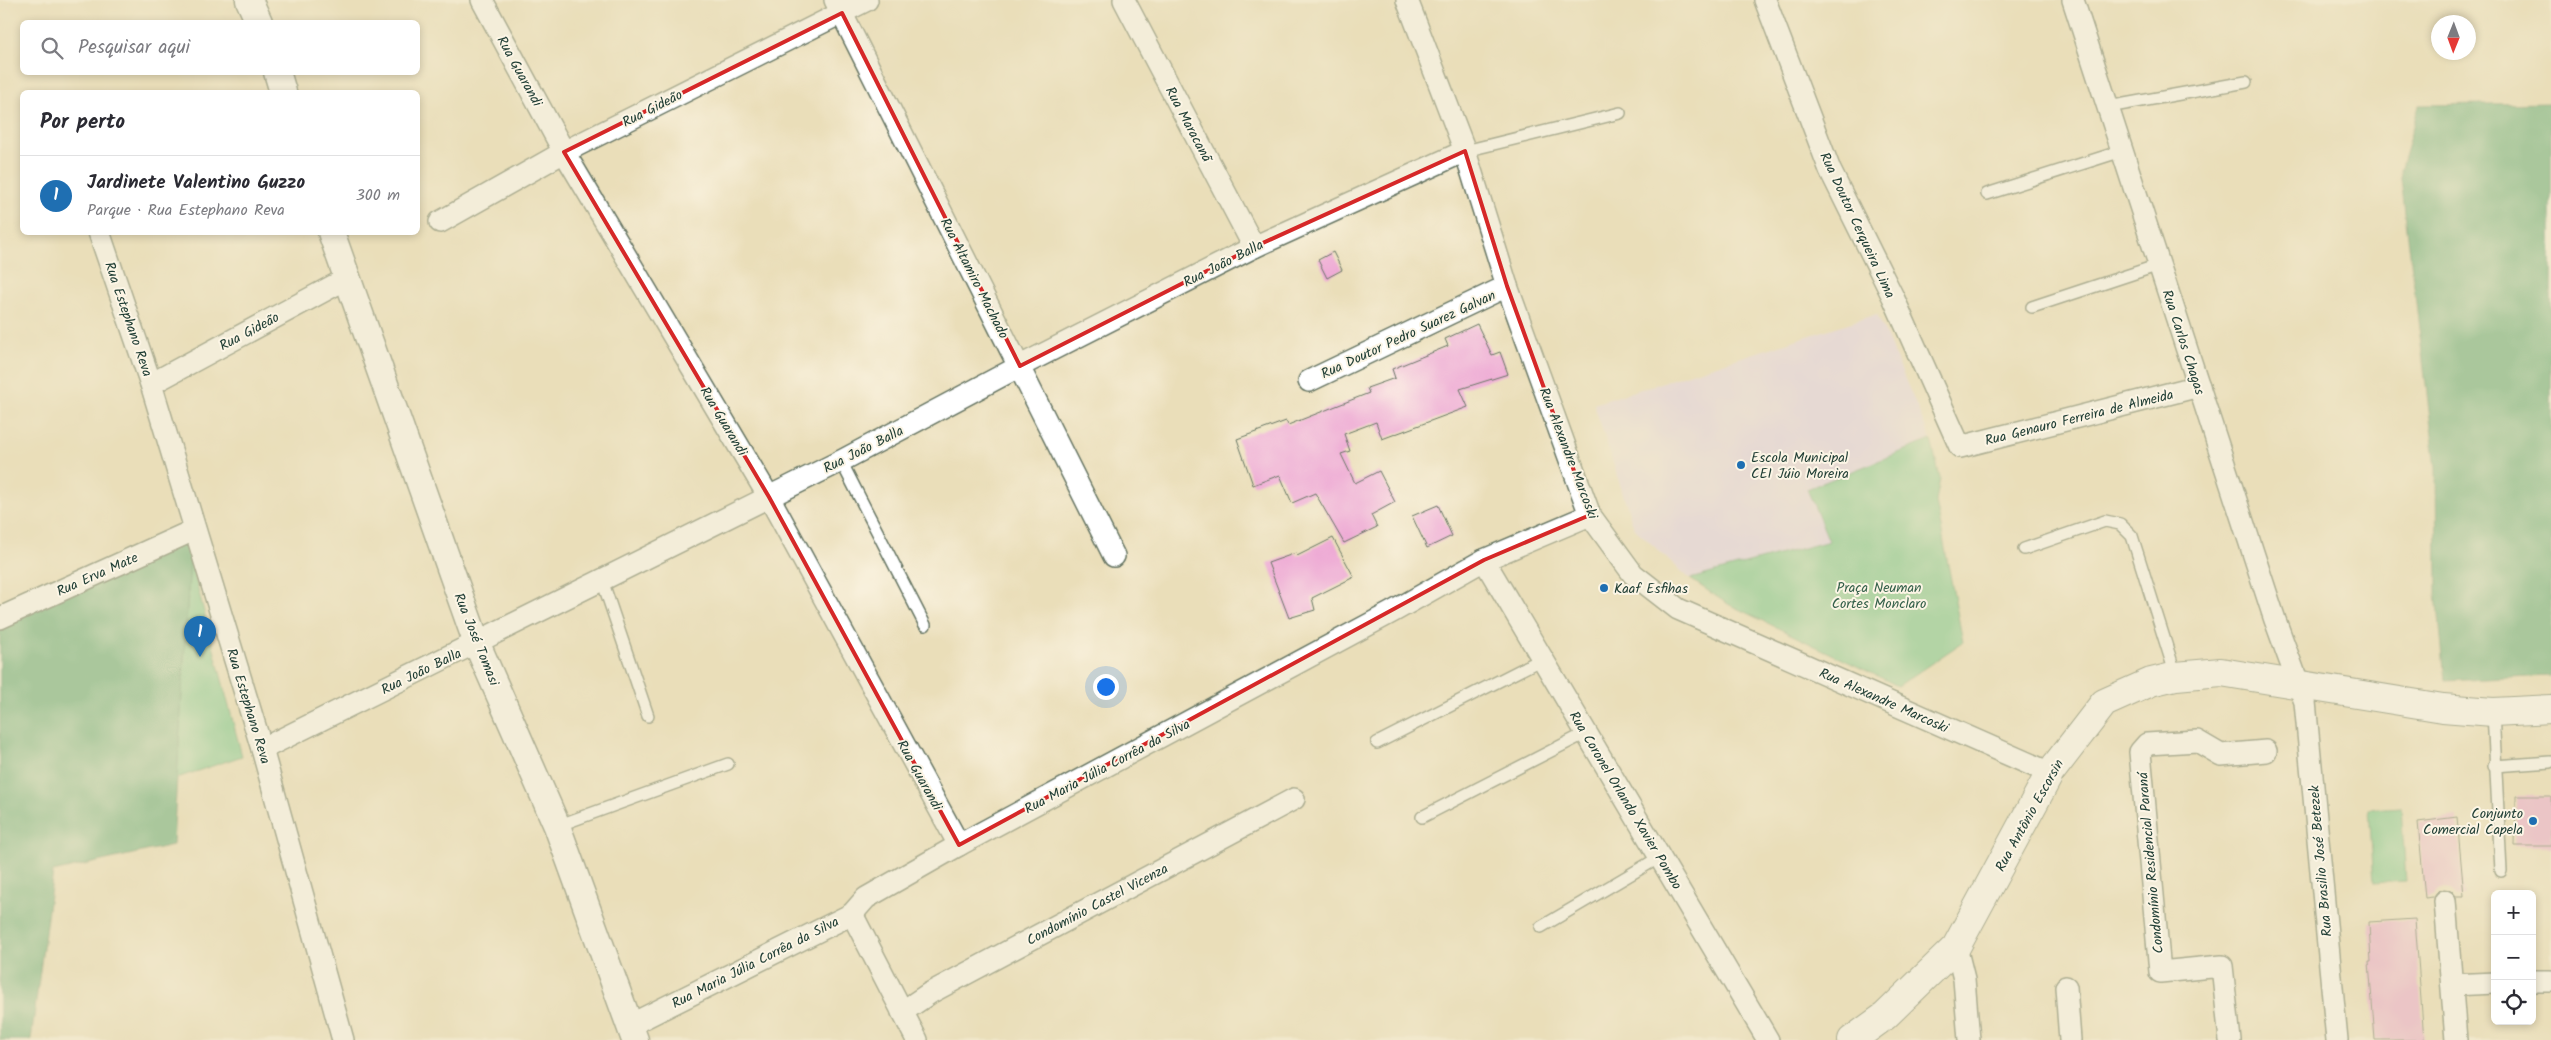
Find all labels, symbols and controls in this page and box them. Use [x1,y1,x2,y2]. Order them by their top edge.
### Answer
north arrow [2431,15,2476,60]
search box [20,20,420,75]
street label: Rua Guarandi [491,32,548,111]
text: Pesquisar aqui [78,33,190,63]
icon: search [38,34,66,62]
street label: Rua Maracanã [1159,83,1218,167]
street label: Rua Gideão [618,84,687,133]
text: Por perto [40,106,125,139]
street label: Rua Doutor Cerqueira Lima [1814,149,1901,302]
text: Jardinete Valentino Guzzo [87,168,305,198]
text: 1 [54,183,58,208]
text: 300 m [356,183,400,208]
text: Parque · Rua Estephano Reva [87,198,285,223]
street label: Rua Altamiro Machado [934,214,1014,343]
street label: Rua João Balla [1179,234,1267,294]
street label: Rua Estephano Reva [98,259,158,380]
street label: Rua Doutor Pedro Suarez Galvan [1317,285,1499,385]
street label: Rua Carlos Chagas [2156,287,2210,398]
street label: Rua Gideão [216,307,283,357]
street label: Rua Guarandi [694,382,753,461]
street label: Rua Alexandre Marcoski [1533,384,1604,523]
street label: Rua Genauro Ferreira de Almeida [1983,384,2176,452]
street label: Rua João Balla [819,420,907,480]
place label: Escola Municipal CEI Júio Moreira [1751,447,1849,485]
marker: Escola Municipal CEI Júio Moreira [1735,459,1747,471]
street label: Rua Erva Mate [53,547,142,603]
park label: Praça Neuman Cortes Monclaro [1832,577,1926,615]
place label: Kaaf Esfihas [1614,578,1688,600]
marker: Kaaf Esfihas [1598,582,1610,594]
street label: Rua José Tomasi [447,590,505,690]
pin: 1 [184,616,216,657]
street label: Rua João Balla [377,643,466,701]
street label: Rua Estephano Reva [220,646,276,767]
street label: Rua Alexandre Marcoski [1815,662,1952,740]
your location [1093,674,1119,700]
street label: Rua Coronel Orlando Xavier Pombo [1563,707,1687,894]
street label: Rua Maria Júlia Corrêa da Silva [1021,714,1194,820]
street label: Rua Guarandi [891,736,948,815]
street label: Rua Antônio Escorsin [1990,755,2070,876]
street label: Condomínio Residencial Paraná [2132,770,2170,954]
street label: Rua Brasilio José Betezek [2303,784,2339,937]
place label: Conjunto Comercial Capela [2423,803,2523,841]
marker: Conjunto Comercial Capela [2527,815,2539,827]
street label: Condomínio Castel Vicenza [1023,858,1172,952]
map controls [2491,890,2536,1025]
button: + [2491,890,2536,935]
street label: Rua Maria Júlia Corrêa da Silva [668,911,843,1015]
button: − [2491,935,2536,980]
button: locate [2491,980,2536,1025]

